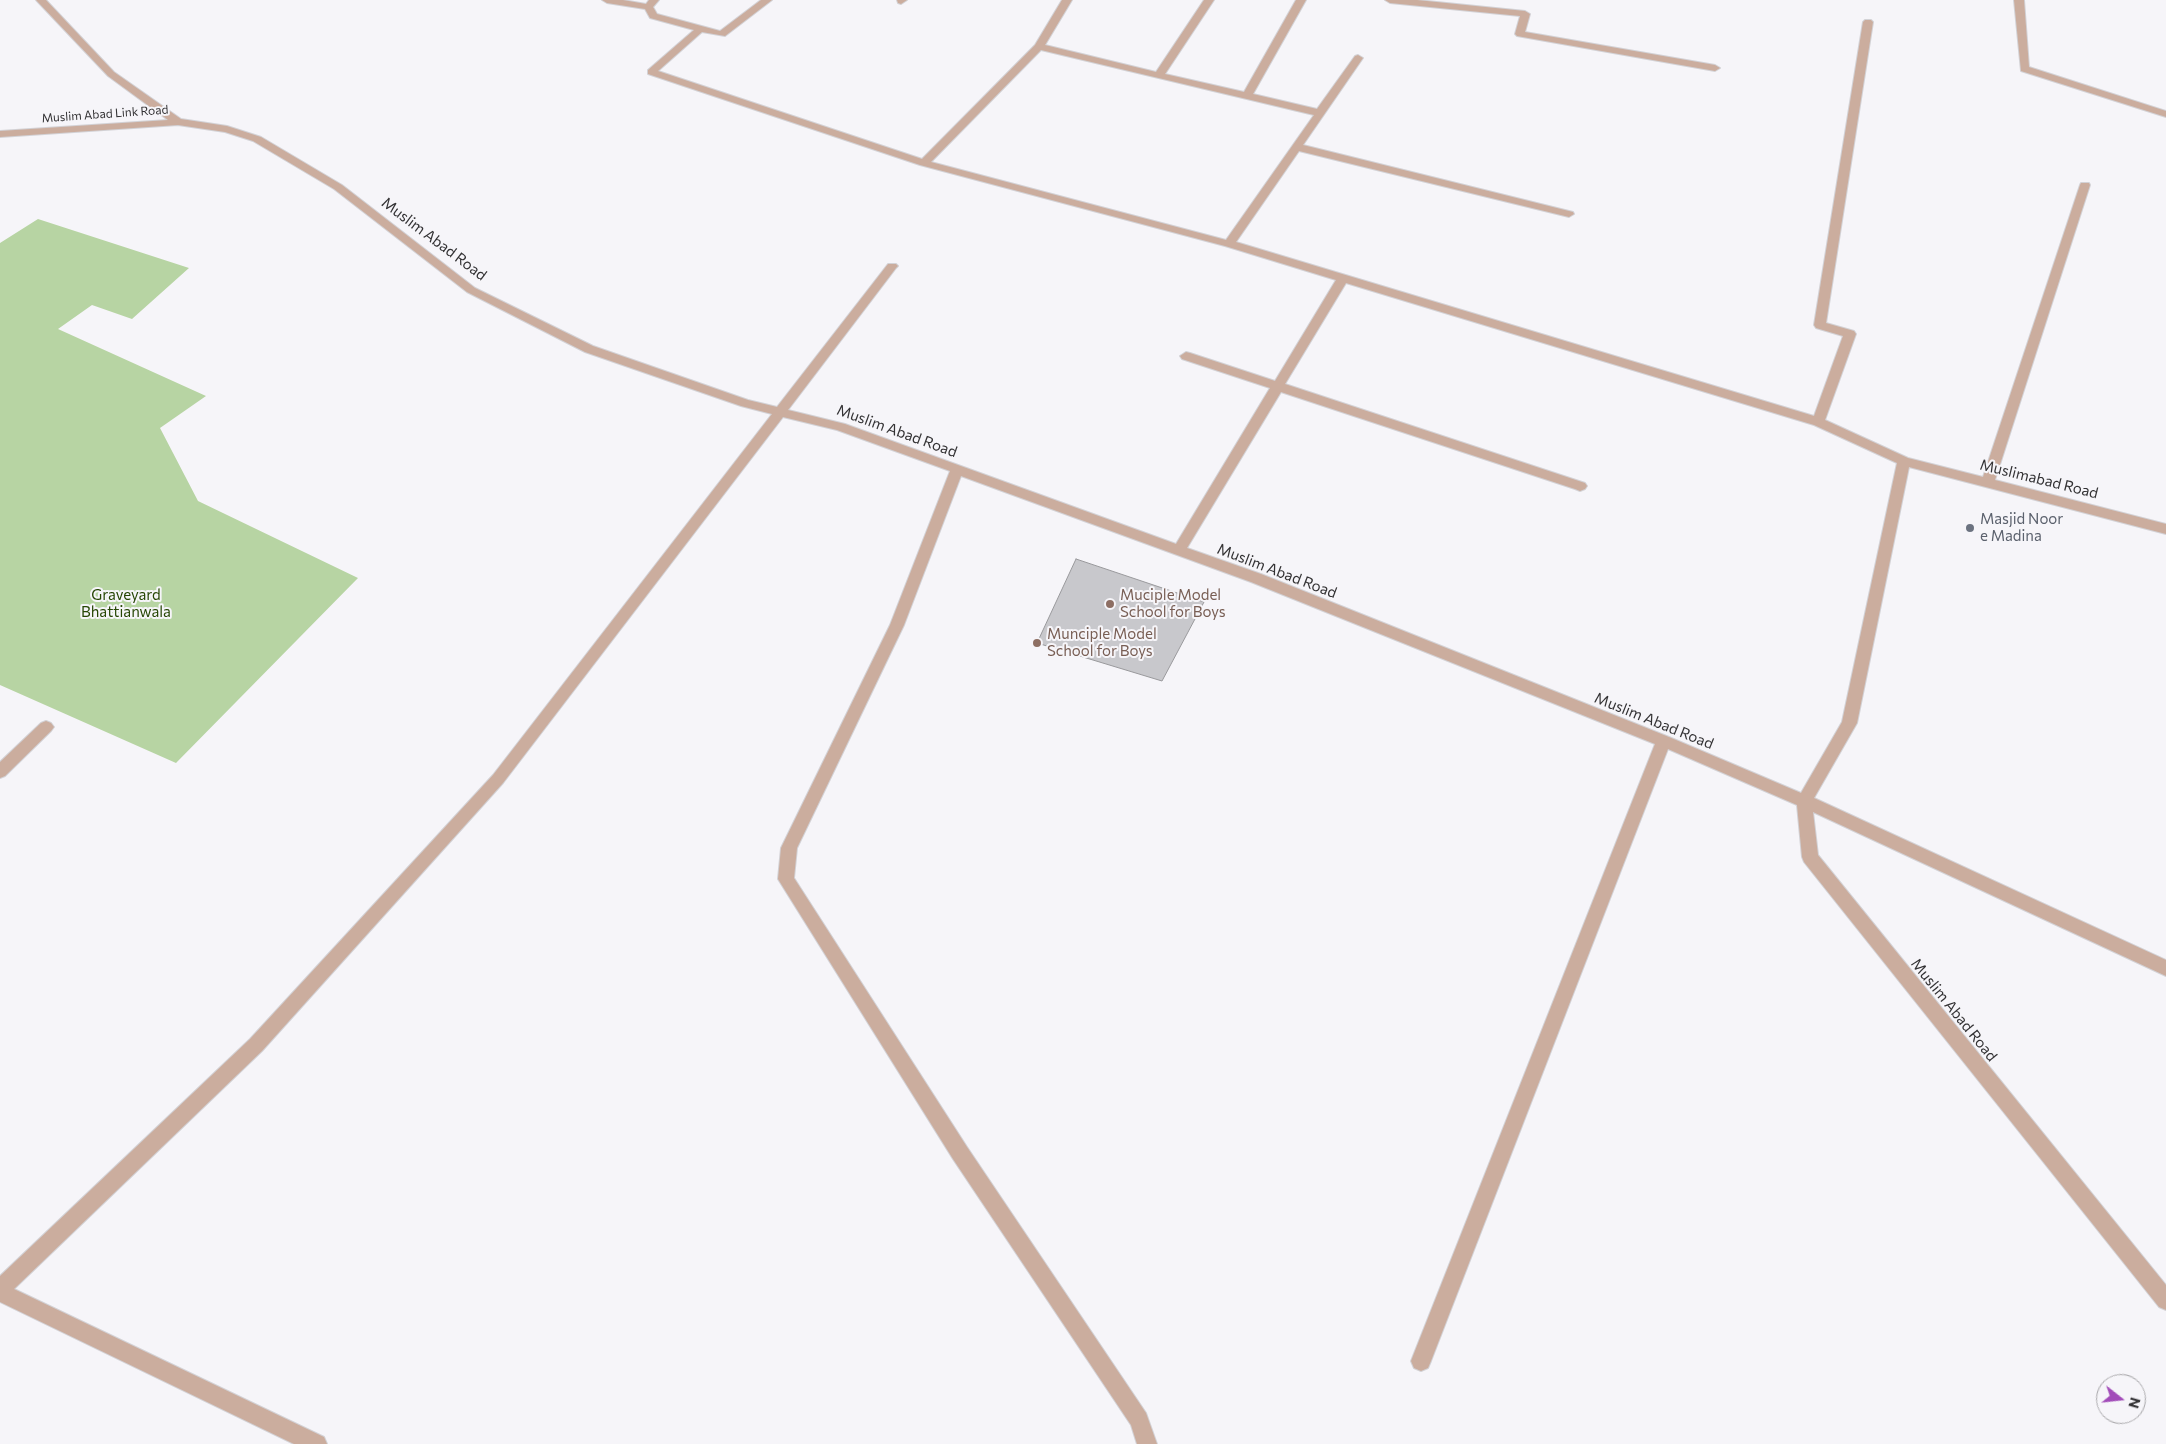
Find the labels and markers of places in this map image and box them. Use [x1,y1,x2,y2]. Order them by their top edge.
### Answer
place label: Masjid Noor e Madina [1980,510,2063,545]
marker: Masjid Noor e Madina [1964,522,1976,534]
place label: Muciple Model School for Boys [1120,586,1226,621]
marker: Muciple Model School for Boys [1104,598,1116,610]
place label: Munciple Model School for Boys [1047,625,1157,660]
marker: Munciple Model School for Boys [1031,637,1043,649]

